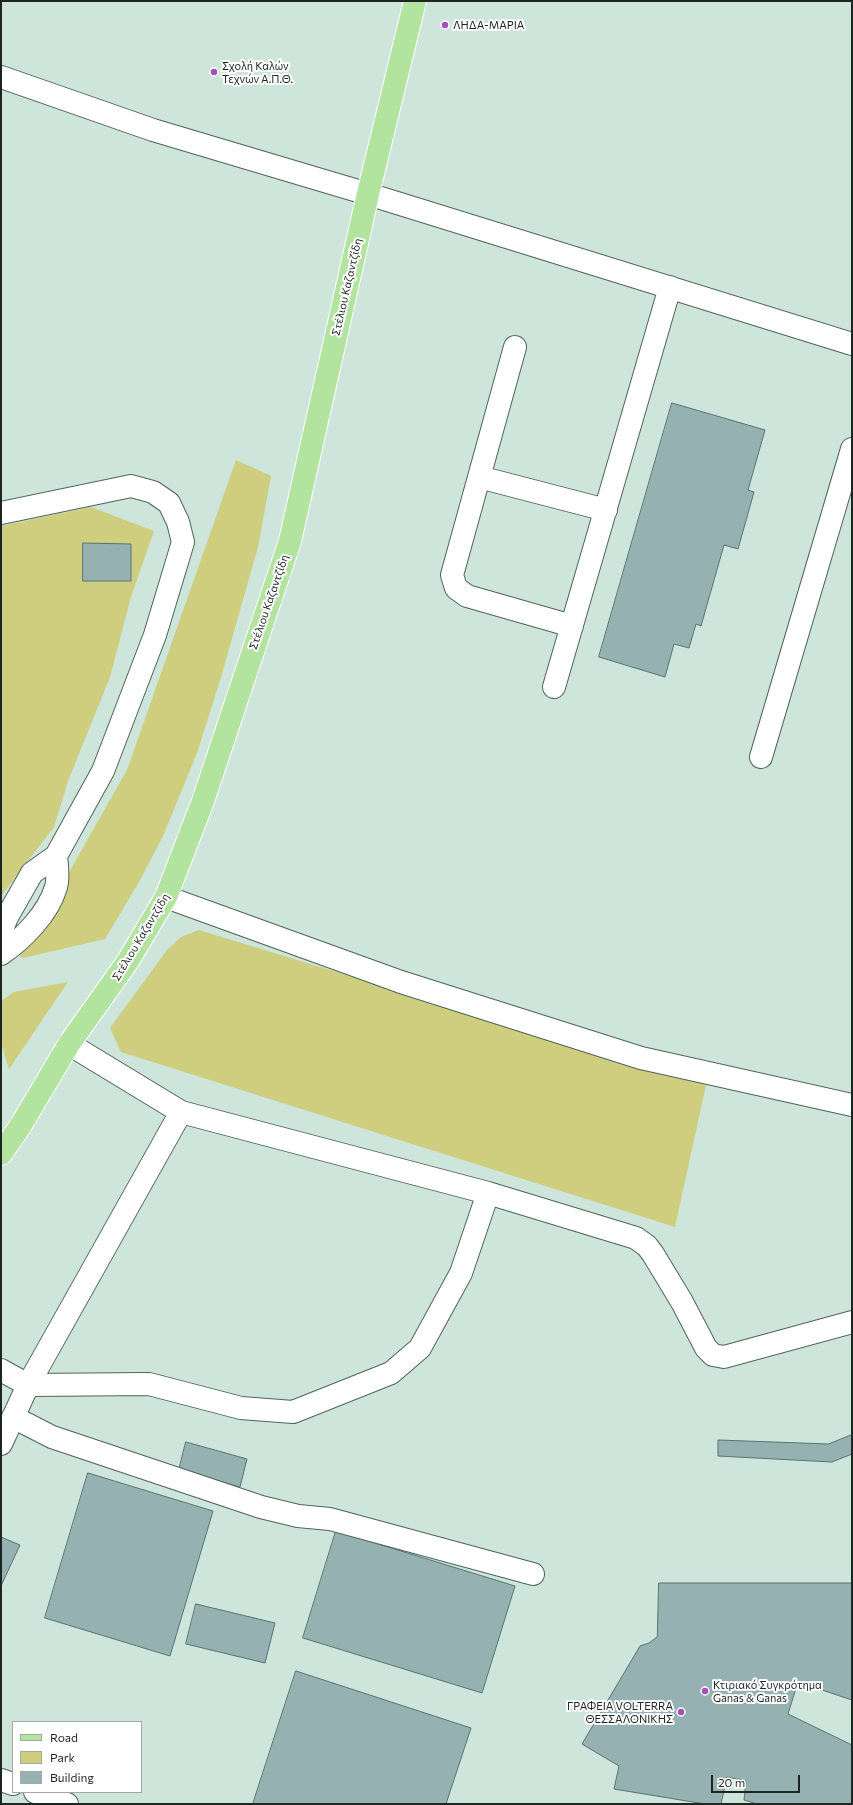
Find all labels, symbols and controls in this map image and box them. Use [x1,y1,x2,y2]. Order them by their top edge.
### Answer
place label: ΛΗΔΑ-ΜΑΡΙΑ [453,18,524,32]
marker: ΛΗΔΑ-ΜΑΡΙΑ [440,20,450,30]
place label: Σχολή Καλών Τεχνών Α.Π.Θ. [222,59,293,85]
marker: Σχολή Καλών Τεχνών Α.Π.Θ. [209,67,219,77]
street label: Στέλιου Καζαντζίδη [329,237,365,337]
street label: Στέλιου Καζαντζίδη [247,553,291,651]
street label: Στέλιου Καζαντζίδη [110,891,172,983]
place label: Κτιριακό Συγκρότημα Ganas & Ganas [713,1678,822,1704]
marker: Κτιριακό Συγκρότημα Ganas & Ganas [700,1686,710,1696]
place label: ΓΡΑΦΕΙΑ VOLTERRA ΘΕΣΣΑΛΟΝΙΚΗΣ [567,1699,673,1725]
marker: ΓΡΑΦΕΙΑ VOLTERRA ΘΕΣΣΑΛΟΝΙΚΗΣ [676,1707,686,1717]
legend [12,1721,142,1793]
text: Road [50,1730,78,1744]
text: Park [50,1750,75,1764]
scale bar [713,1767,802,1793]
text: Building [50,1770,94,1784]
text: 20 m [718,1775,745,1789]

